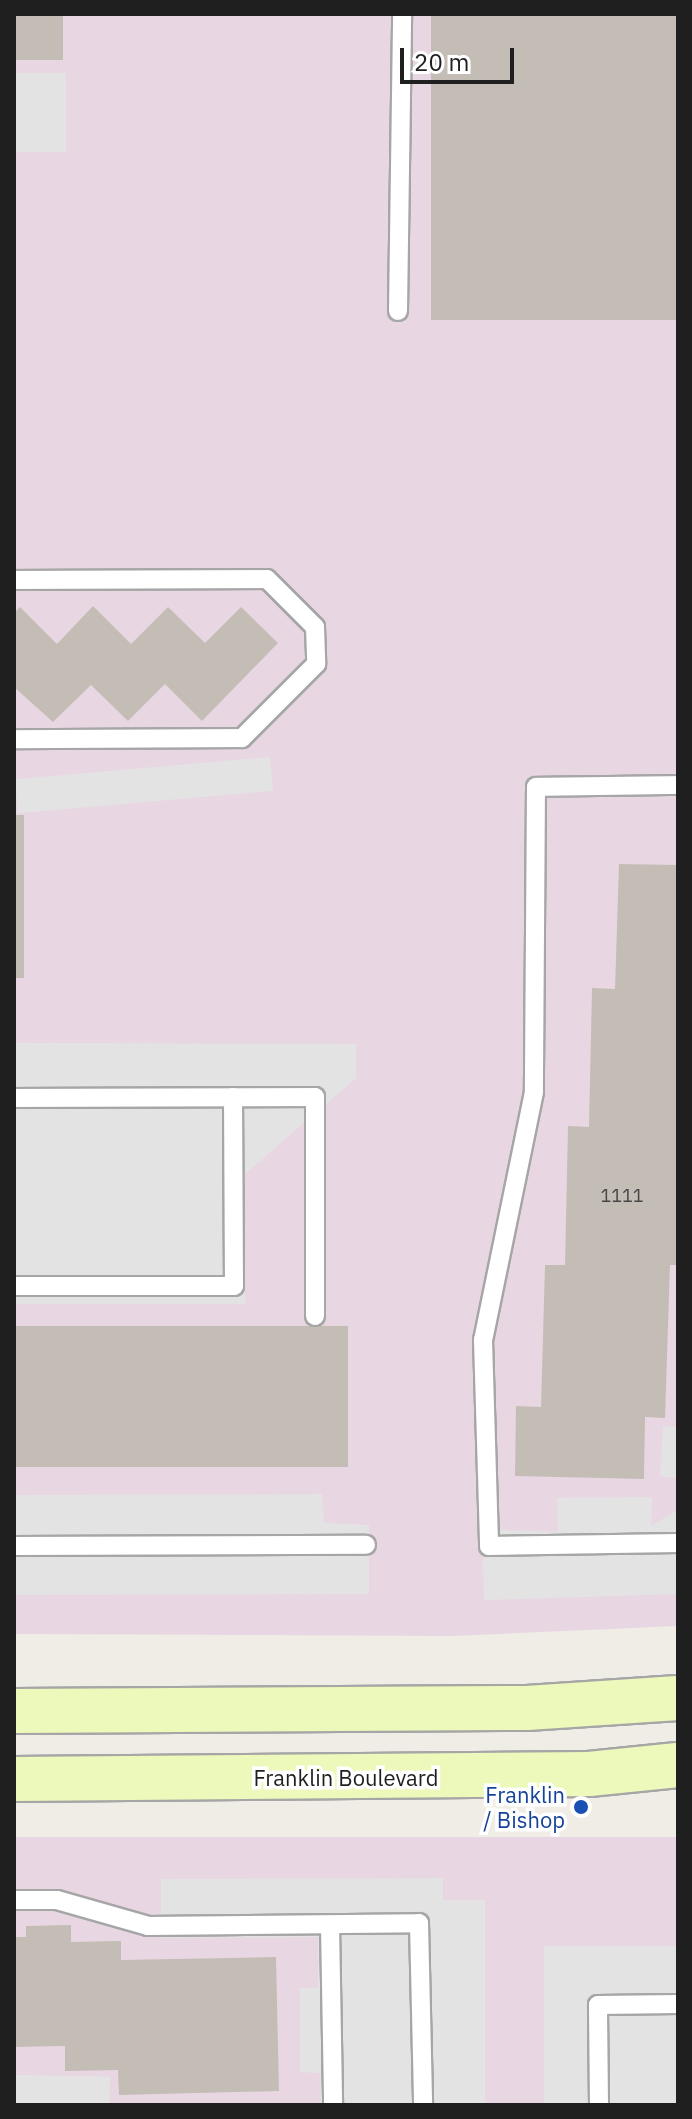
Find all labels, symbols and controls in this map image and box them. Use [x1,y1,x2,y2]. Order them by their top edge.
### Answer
scale bar [404,32,518,82]
text: 20 m [414,46,469,78]
house number: 1111 [600,1185,644,1207]
street label: Franklin Boulevard [254,1765,438,1791]
place label: Franklin / Bishop [483,1781,565,1832]
marker: Franklin / Bishop [572,1798,590,1816]

